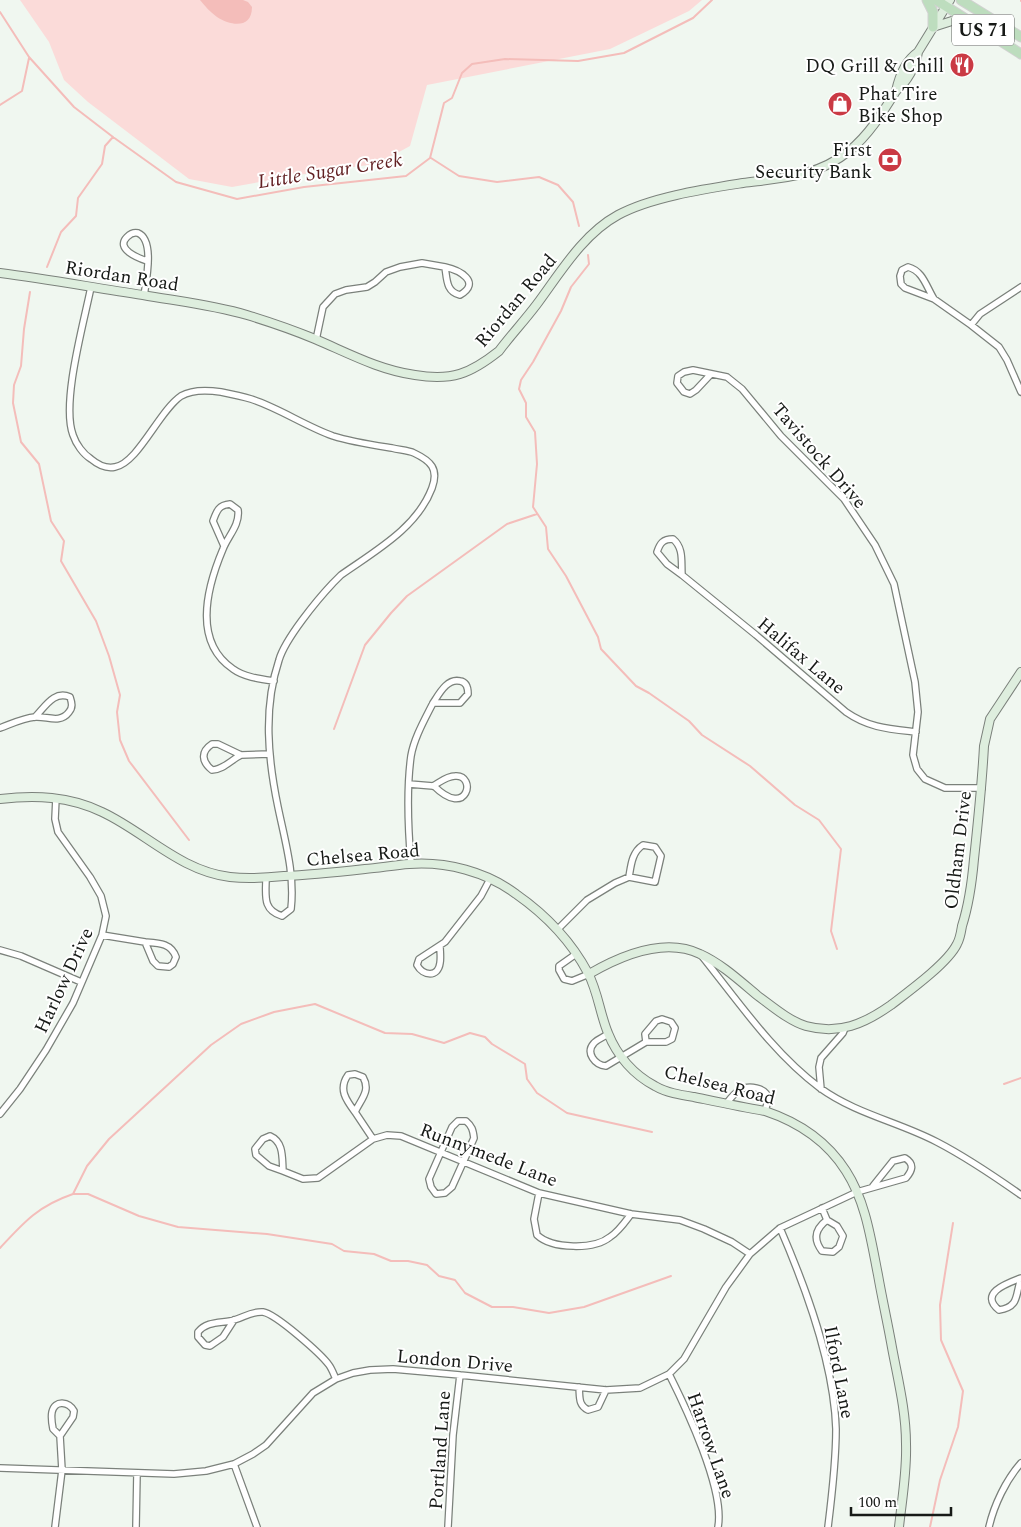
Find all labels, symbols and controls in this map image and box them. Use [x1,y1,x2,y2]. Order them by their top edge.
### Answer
road number: US 71 [952,14,1014,46]
place label: DQ Grill & Chill [805,52,944,81]
restaurant icon: DQ Grill & Chill [949,52,975,78]
place label: Phat Tire Bike Shop [858,80,943,131]
shop icon: Phat Tire Bike Shop [827,91,853,117]
place label: First Security Bank [755,136,872,187]
water label: Little Sugar Creek [256,145,405,197]
bank icon: First Security Bank [877,147,903,173]
street label: Riordan Road [468,248,564,354]
street label: Riordan Road [63,253,181,300]
street label: Tavistock Drive [764,396,873,515]
street label: Halifax Lane [751,610,852,702]
street label: Oldham Drive [937,789,980,911]
street label: Chelsea Road [305,836,421,875]
street label: Harlow Drive [27,923,102,1038]
street label: Chelsea Road [661,1058,778,1113]
street label: Runnymede Lane [415,1116,562,1195]
street label: Ilford Lane [815,1323,862,1421]
street label: London Drive [396,1342,514,1381]
street label: Harrow Lane [679,1388,742,1503]
street label: Portland Lane [422,1390,459,1511]
scale bar [851,1484,951,1516]
text: 100 m [858,1491,897,1514]

